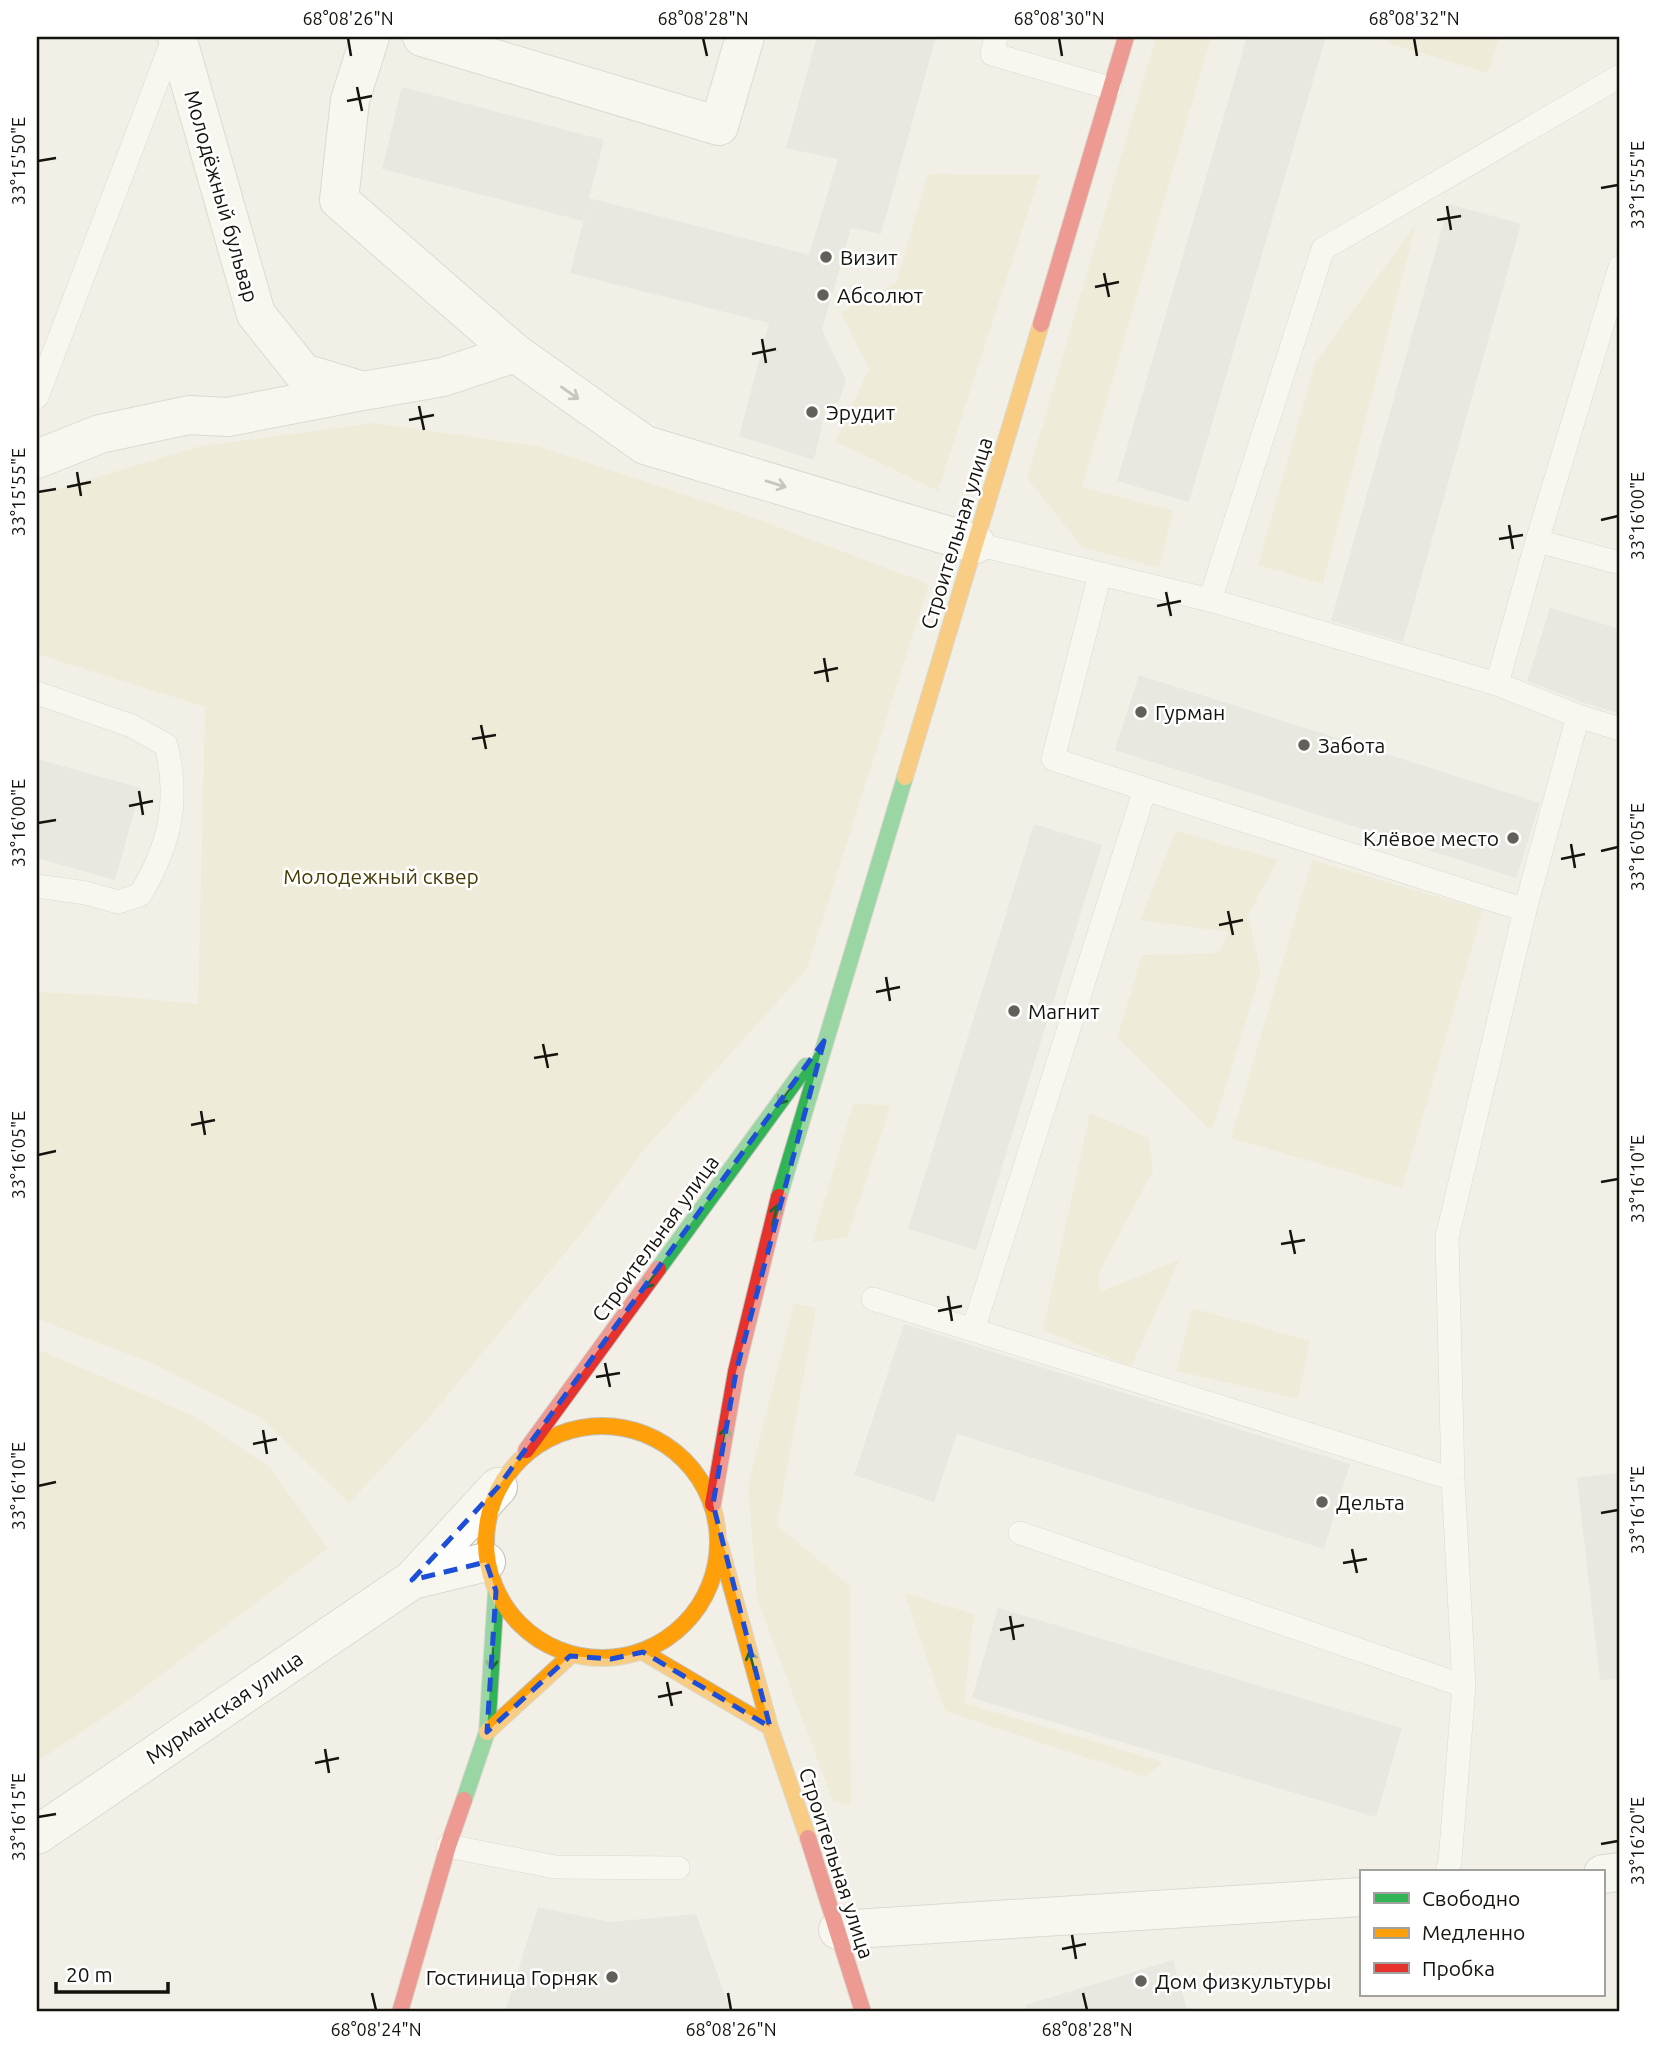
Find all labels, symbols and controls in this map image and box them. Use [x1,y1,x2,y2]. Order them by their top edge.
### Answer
text: 68°08'26"N [302,8,394,28]
text: 68°08'28"N [657,8,749,28]
text: 68°08'30"N [1013,8,1105,28]
text: 68°08'32"N [1368,8,1460,28]
street label: Молодёжный бульвар [180,87,264,305]
text: 33°15'50"E [8,117,28,205]
text: 33°15'55"E [1627,141,1647,229]
place label: Визит [840,245,898,269]
marker: Визит [818,249,834,265]
place label: Абсолют [837,283,924,307]
marker: Абсолют [815,287,831,303]
one-way arrow [560,386,579,400]
place label: Эрудит [826,400,896,424]
marker: Эрудит [804,404,820,420]
street label: Строительная улица [915,434,997,632]
text: 33°15'55"E [8,448,28,536]
text: 33°16'00"E [1627,472,1647,560]
one-way arrow [764,479,786,492]
place label: Гурман [1155,700,1225,724]
marker: Гурман [1133,704,1149,720]
place label: Забота [1318,733,1385,757]
marker: Забота [1296,737,1312,753]
text: 33°16'00"E [8,779,28,867]
text: 33°16'05"E [1627,803,1647,891]
place label: Клёвое место [1363,826,1499,850]
marker: Клёвое место [1505,830,1521,846]
park label: Молодежный сквер [283,864,479,888]
place label: Магнит [1028,999,1100,1023]
marker: Магнит [1006,1003,1022,1019]
one-way arrow [776,1087,791,1105]
text: 33°16'05"E [8,1111,28,1199]
text: 33°16'10"E [1627,1135,1647,1223]
street label: Строительная улица [587,1150,723,1326]
one-way arrow [769,1204,782,1227]
one-way arrow [643,1270,657,1289]
one-way arrow [719,1426,732,1449]
text: 33°16'10"E [8,1442,28,1530]
text: 33°16'15"E [1627,1466,1647,1554]
place label: Дельта [1336,1490,1405,1514]
marker: Дельта [1314,1494,1330,1510]
street label: Мурманская улица [141,1646,307,1768]
one-way arrow [485,1647,498,1670]
one-way arrow [744,1651,757,1673]
street label: Строительная улица [795,1764,879,1962]
text: 33°16'15"E [8,1773,28,1861]
text: 33°16'20"E [1627,1797,1647,1885]
legend [1360,1870,1604,1996]
text: Свободно [1422,1886,1520,1910]
text: Медленно [1422,1920,1525,1944]
scale bar [56,1951,168,1995]
text: Пробка [1422,1956,1495,1980]
text: 20 m [66,1962,113,1986]
place label: Гостиница Горняк [426,1965,598,1989]
marker: Гостиница Горняк [604,1969,620,1985]
place label: Дом физкультуры [1155,1969,1331,1993]
marker: Дом физкультуры [1133,1973,1149,1989]
text: 68°08'24"N [330,2019,422,2039]
text: 68°08'26"N [685,2019,777,2039]
text: 68°08'28"N [1041,2019,1133,2039]

